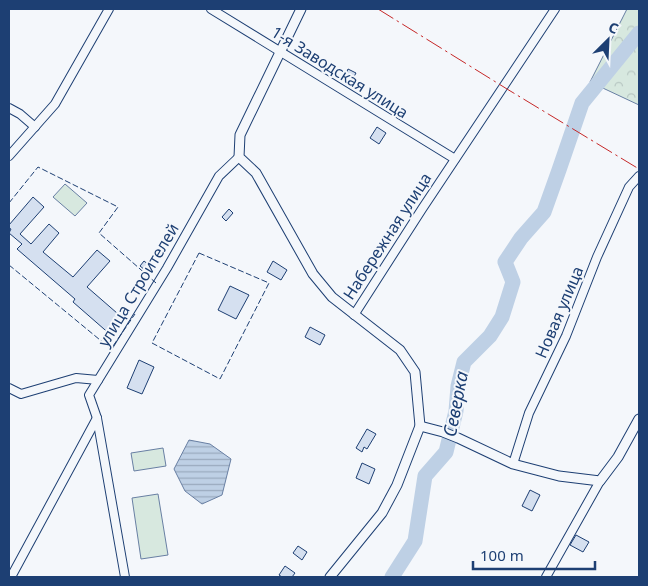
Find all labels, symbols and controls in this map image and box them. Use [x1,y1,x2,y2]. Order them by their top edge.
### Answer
north arrow [583,15,633,65]
text: С [606,17,621,38]
street label: 1-я Заводская улица [267,21,413,123]
street label: Набережная улица [338,168,436,304]
street label: улица Строителей [92,219,184,351]
street label: Новая улица [530,263,588,361]
water label: Северка [437,369,473,439]
scale bar [473,538,596,570]
text: 100 m [480,545,524,565]

